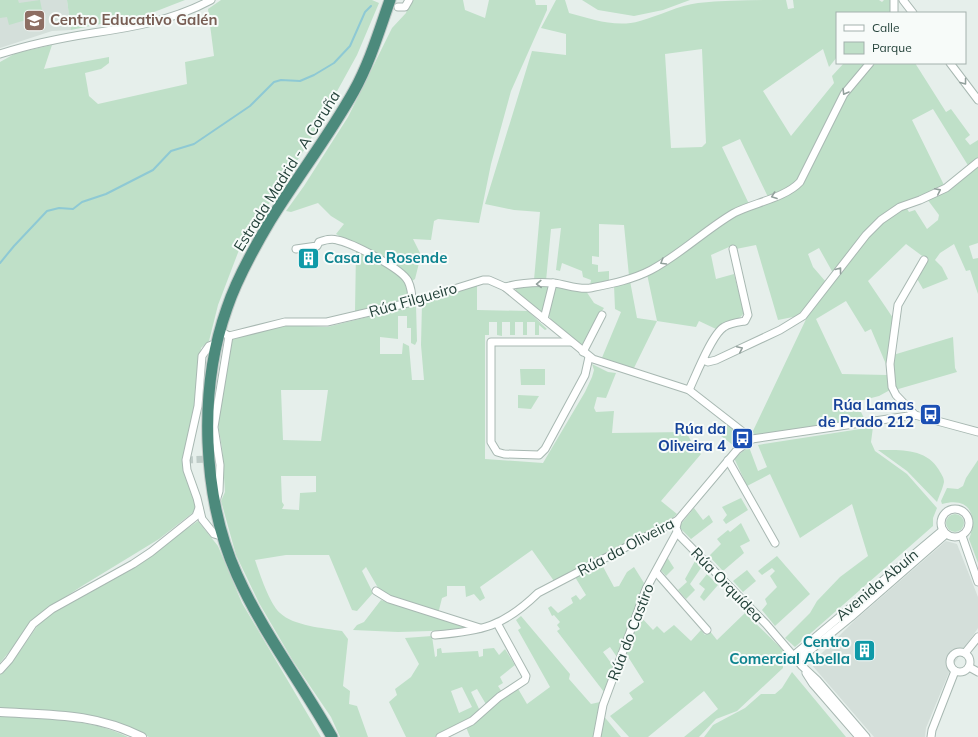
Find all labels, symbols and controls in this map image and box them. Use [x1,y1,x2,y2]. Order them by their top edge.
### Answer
school or university icon: Centro Educativo Galén [22,7,48,33]
place label: Centro Educativo Galén [50,10,218,29]
legend [836,12,966,64]
text: Calle [872,20,899,35]
text: Parque [872,40,912,55]
one-way arrow [959,77,966,84]
street label: Estrada Madrid - A Coruña [229,87,344,255]
one-way arrow [843,88,850,95]
one-way arrow [934,188,942,196]
one-way arrow [771,192,778,200]
building icon: Casa de Rosende [296,245,322,271]
place label: Casa de Rosende [324,248,447,267]
one-way arrow [660,258,667,265]
one-way arrow [834,267,841,274]
street label: Rúa Filgueiro [367,278,459,321]
one-way arrow [536,279,542,288]
one-way arrow [735,346,743,354]
place label: Rúa Lamas de Prado 212 [818,395,914,431]
bus stop icon: Rúa Lamas de Prado 212 [917,401,943,427]
place label: Rúa da Oliveira 4 [658,419,726,455]
bus stop icon: Rúa da Oliveira 4 [729,425,755,451]
street label: Rúa da Oliveira [574,513,677,580]
street label: Rúa Orquídea [687,543,768,626]
street label: Avenida Abuín [832,545,922,625]
street label: Rúa do Castiro [603,581,658,683]
place label: Centro Comercial Abella [729,632,850,668]
building icon: Centro Comercial Abella [852,638,878,664]

